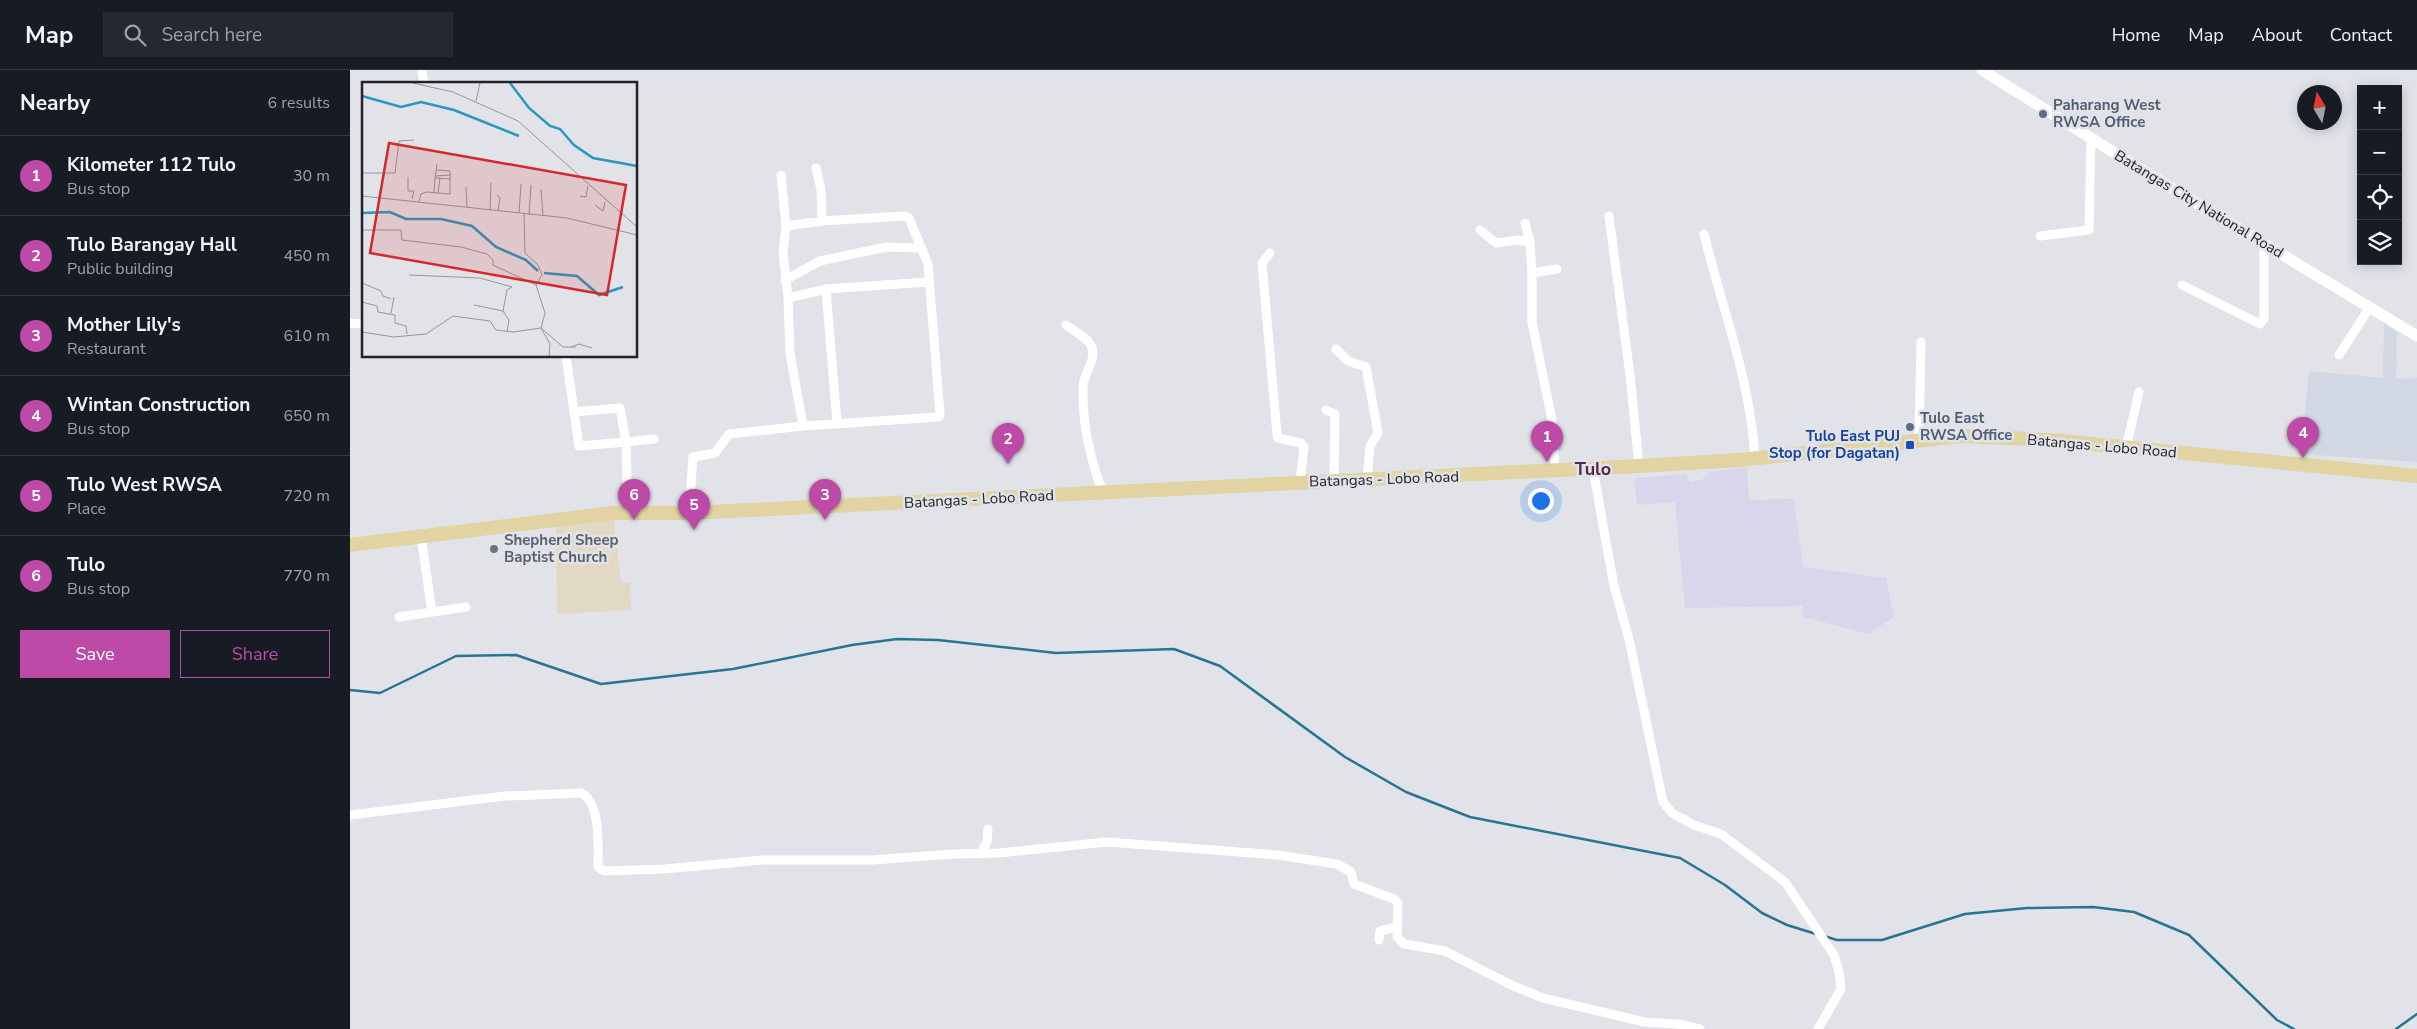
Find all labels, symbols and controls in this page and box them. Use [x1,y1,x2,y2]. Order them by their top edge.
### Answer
search box [103,12,453,57]
text: Map [25,19,73,51]
icon: search [121,21,149,49]
text: Search here [161,22,262,48]
text: Home [2112,23,2160,47]
text: Map [2188,23,2224,47]
text: About [2252,23,2302,47]
text: Contact [2330,23,2392,47]
inset map [362,82,638,358]
north arrow [2297,85,2342,130]
map controls [2357,85,2402,265]
button: + [2357,85,2402,130]
text: Nearby [20,89,90,117]
text: 6 results [268,92,330,114]
place label: Paharang West RWSA Office [2053,95,2161,132]
marker: Paharang West RWSA Office [2037,108,2049,120]
button: − [2357,130,2402,175]
street label: Batangas City National Road [2111,145,2287,263]
text: Kilometer 112 Tulo [67,152,236,178]
text: 1 [31,165,41,187]
text: 30 m [293,165,330,187]
button: locate [2357,175,2402,220]
text: Bus stop [67,178,130,200]
button: layers [2357,220,2402,265]
text: Tulo Barangay Hall [67,232,237,258]
text: 2 [31,245,41,267]
text: 450 m [283,245,330,267]
text: Public building [67,258,173,280]
text: Mother Lily's [67,312,181,338]
text: 3 [31,325,41,347]
text: 610 m [283,325,330,347]
text: Restaurant [67,338,146,360]
text: Wintan Construction [67,392,250,418]
text: 4 [31,405,41,427]
text: 650 m [283,405,330,427]
place label: Tulo East RWSA Office [1920,408,2012,445]
pin: 4 [2287,417,2319,458]
text: Bus stop [67,418,130,440]
pin: 1 [1531,421,1563,462]
marker: Tulo East RWSA Office [1904,421,1916,433]
pin: 2 [992,423,1024,464]
place label: Tulo East PUJ Stop (for Dagatan) [1769,426,1900,463]
street label: Batangas - Lobo Road [2026,429,2178,463]
marker: Tulo East PUJ Stop (for Dagatan) [1904,439,1916,451]
district label: Tulo [1575,457,1611,481]
street label: Batangas - Lobo Road [1309,466,1459,492]
text: Tulo West RWSA [67,472,222,498]
pin: 6 [618,479,650,520]
pin: 3 [809,479,841,520]
text: 5 [31,485,41,507]
text: 720 m [283,485,330,507]
street label: Batangas - Lobo Road [904,485,1054,513]
your location [1528,488,1554,514]
pin: 5 [678,489,710,530]
text: Place [67,498,106,520]
place label: Shepherd Sheep Baptist Church [504,530,619,567]
marker: Shepherd Sheep Baptist Church [488,543,500,555]
text: Tulo [67,552,105,578]
text: 6 [31,565,41,587]
text: 770 m [283,565,330,587]
text: Bus stop [67,578,130,600]
button: Save [20,630,170,678]
button: Share [180,630,330,678]

